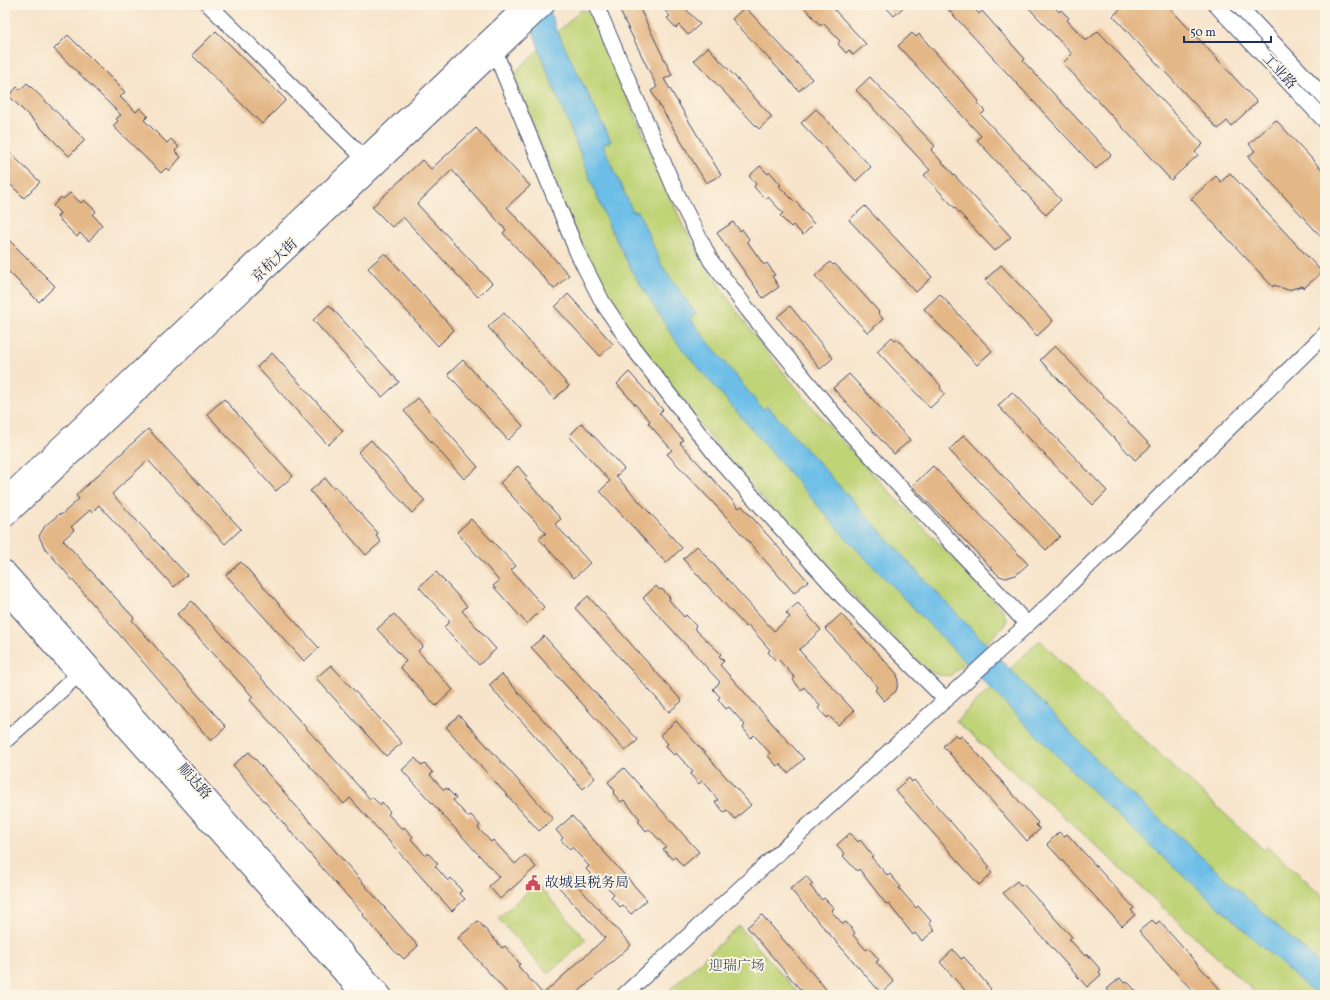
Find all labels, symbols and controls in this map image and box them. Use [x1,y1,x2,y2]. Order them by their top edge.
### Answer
scale bar [1184,18,1271,44]
text: 50 m [1190,25,1216,41]
street label: 工业路 [1258,50,1300,94]
street label: 京杭大街 [248,235,302,287]
street label: 顺达路 [173,760,215,804]
public building icon: 故城县税务局 [524,874,542,892]
place label: 故城县税务局 [545,874,629,893]
park label: 迎瑞广场 [709,957,765,976]

